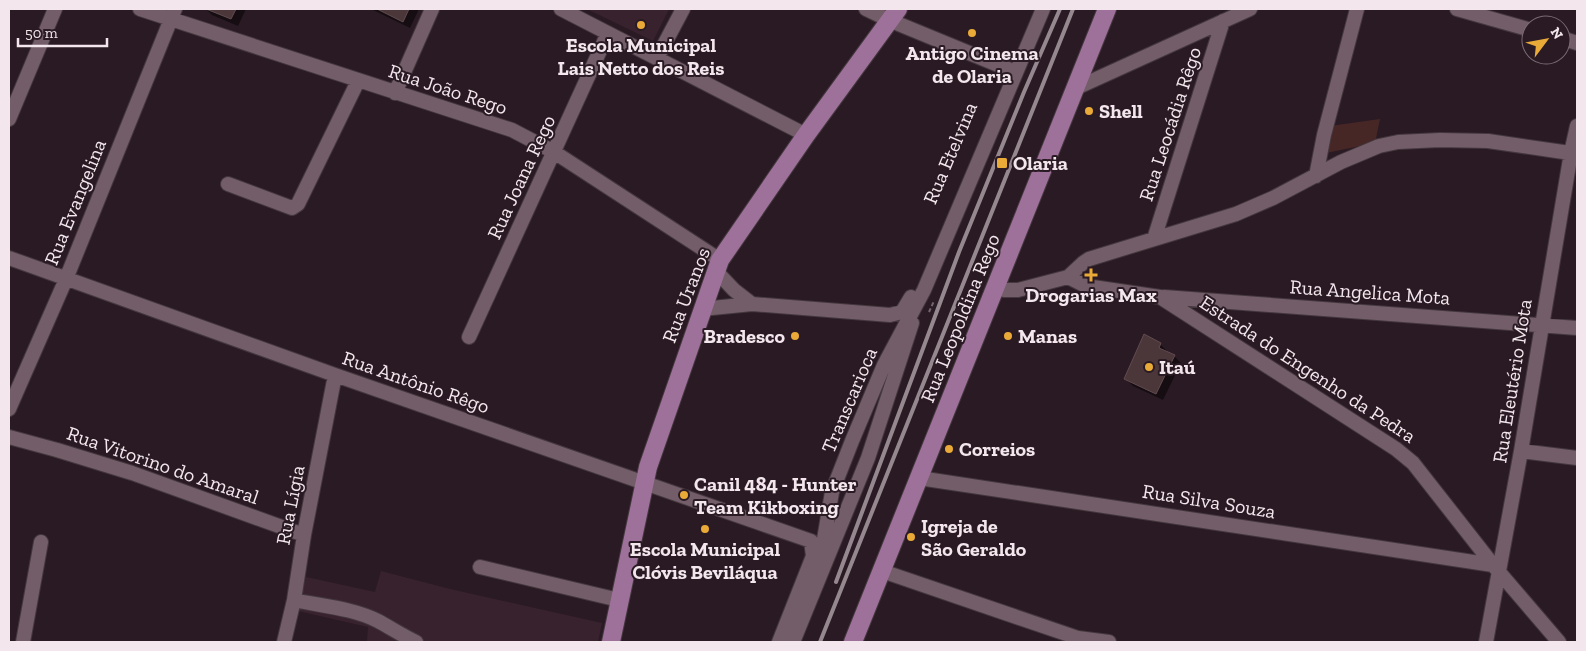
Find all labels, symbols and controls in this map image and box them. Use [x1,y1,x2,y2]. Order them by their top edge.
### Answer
scale bar [18,15,106,47]
north arrow [1521,15,1571,65]
marker: Escola Municipal Lais Netto dos Reis [635,19,647,31]
text: 50 m [25,24,58,42]
text: N [1547,24,1567,43]
marker: Antigo Cinema de Olaria [966,27,978,39]
place label: Escola Municipal Lais Netto dos Reis [558,33,724,80]
place label: Antigo Cinema de Olaria [905,41,1039,88]
street label: Rua Leocádia Rêgo [1134,44,1206,204]
street label: Rua João Rego [386,59,510,119]
street label: Rua Etelvina [918,98,982,208]
place label: Shell [1099,99,1143,123]
marker: Shell [1083,105,1095,117]
street label: Rua Joana Rego [482,111,560,243]
street label: Rua Evangelina [39,135,111,268]
place label: Olaria [1013,151,1068,175]
marker: Olaria [995,156,1009,170]
street label: Rua Leopoldina Rego [915,230,1005,406]
street label: Rua Uranos [657,244,715,346]
marker: Drogarias Max [1085,269,1097,281]
street label: Rua Angelica Mota [1289,274,1451,310]
place label: Drogarias Max [1025,283,1157,307]
street label: Estrada do Engenho da Pedra [1196,290,1421,448]
street label: Rua Eleutério Mota [1487,297,1537,465]
place label: Bradesco [704,324,786,348]
place label: Manas [1018,324,1077,348]
marker: Bradesco [789,330,801,342]
marker: Manas [1002,330,1014,342]
street label: Transcarioca [816,343,882,456]
street label: Rua Antônio Rêgo [339,346,493,418]
place label: Itaú [1159,355,1196,379]
marker: Itaú [1143,361,1155,373]
street label: Rua Vitorino do Amaral [64,421,262,509]
place label: Correios [959,437,1035,461]
marker: Correios [943,443,955,455]
street label: Rua Lígia [271,463,310,547]
place label: Canil 484 - Hunter Team Kikboxing [694,472,857,519]
street label: Rua Silva Souza [1141,479,1278,523]
marker: Canil 484 - Hunter Team Kikboxing [678,489,690,501]
place label: Igreja de São Geraldo [921,514,1027,561]
marker: Escola Municipal Clóvis Beviláqua [699,523,711,535]
marker: Igreja de São Geraldo [905,531,917,543]
place label: Escola Municipal Clóvis Beviláqua [630,537,780,584]

